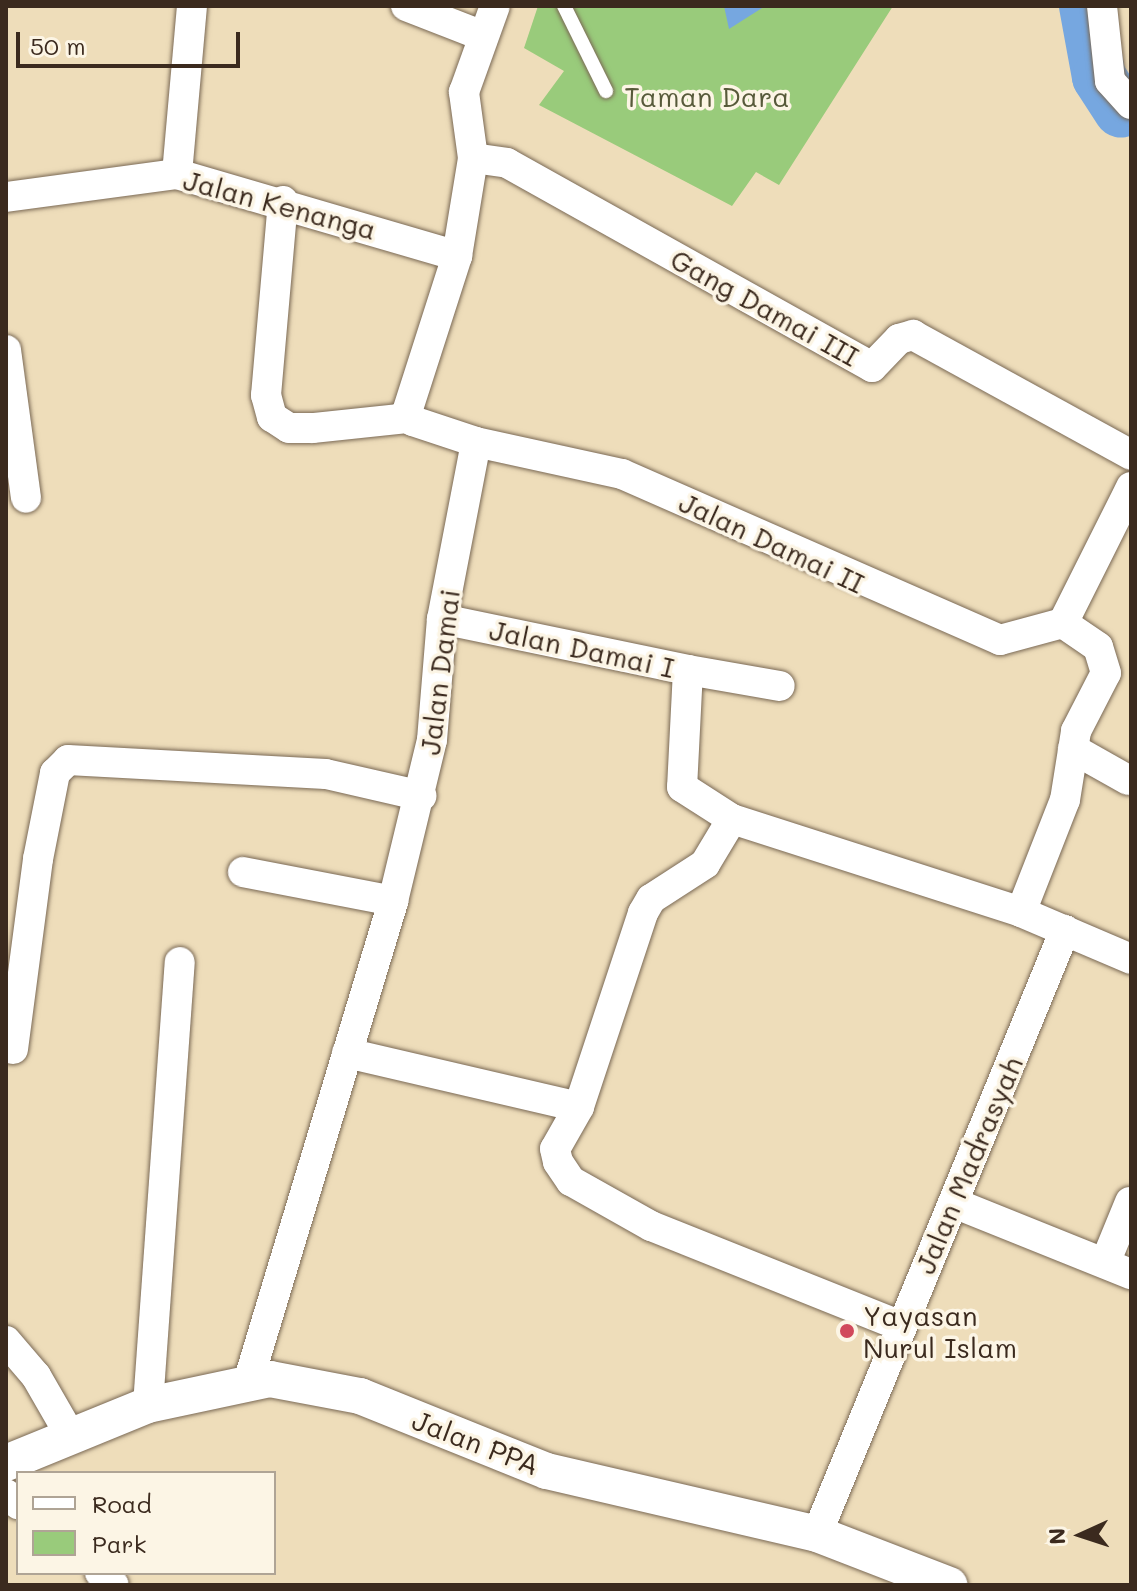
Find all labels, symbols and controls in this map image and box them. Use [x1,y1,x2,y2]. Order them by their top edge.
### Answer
scale bar [20,16,244,66]
text: 50 m [30,30,86,61]
park label: Taman Dara [624,79,790,113]
street label: Jalan Kenanga [180,162,380,246]
street label: Gang Damai III [665,241,865,373]
street label: Jalan Damai II [674,484,870,600]
street label: Jalan Damai [412,587,466,757]
street label: Jalan Damai I [487,612,677,684]
street label: Jalan Madrasyah [907,1052,1029,1278]
place label: Yayasan Nurul Islam [863,1298,1017,1364]
marker: Yayasan Nurul Islam [838,1322,856,1340]
street label: Jalan PPA [408,1402,544,1482]
legend [16,1471,276,1575]
text: Road [92,1488,152,1519]
north arrow [1041,1495,1121,1575]
text: N [1042,1527,1071,1545]
text: Park [92,1528,146,1559]

